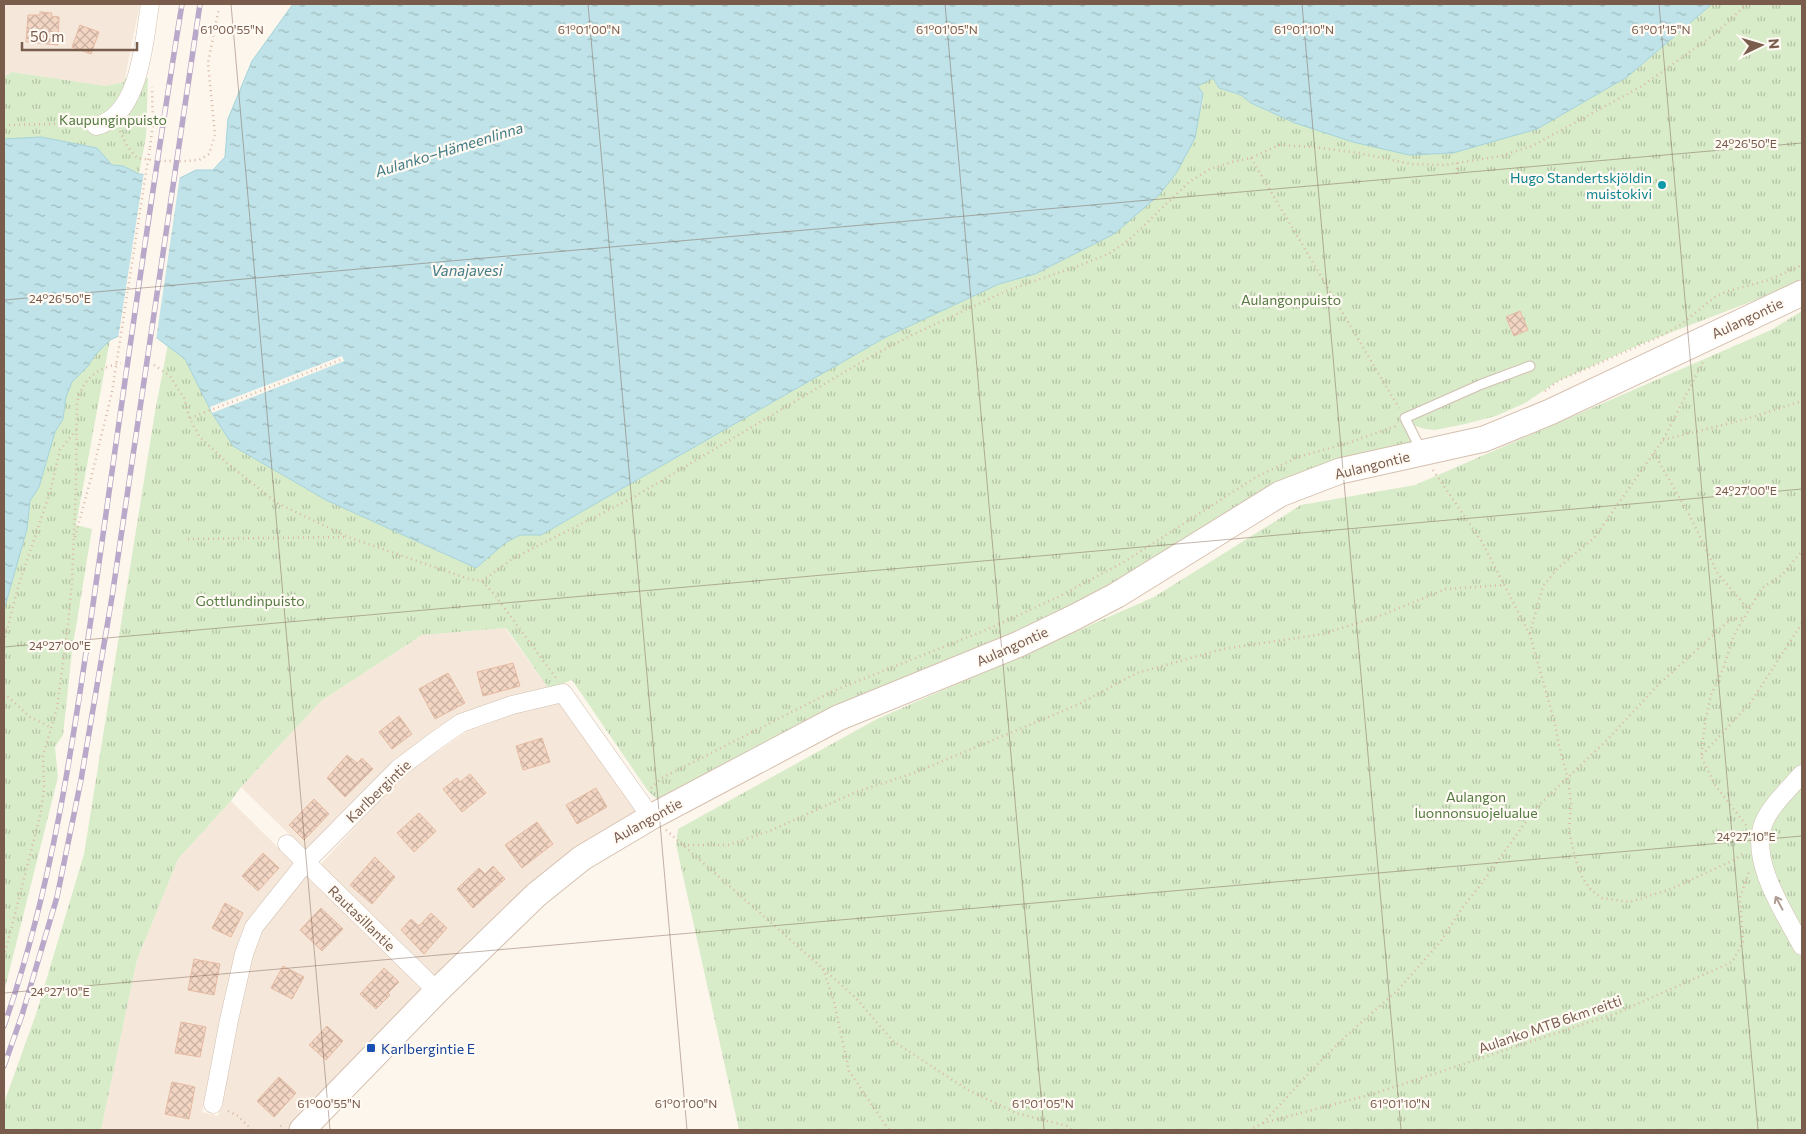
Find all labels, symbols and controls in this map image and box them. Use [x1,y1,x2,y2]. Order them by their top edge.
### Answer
scale bar [22,20,138,52]
north arrow [1736,20,1786,70]
text: 61°00'55"N [200,22,264,36]
text: 61°01'00"N [558,22,620,36]
text: 61°01'05"N [916,22,978,36]
text: 61°01'10"N [1274,22,1334,36]
text: 61°01'15"N [1631,22,1691,36]
text: 50 m [30,27,64,45]
text: N [1766,38,1783,50]
park label: Kaupunginpuisto [59,111,167,128]
water label: Aulanko–Hämeenlinna [372,118,525,180]
text: 24°26'50"E [1715,136,1777,150]
place label: Hugo Standertskjöldin muistokivi [1510,169,1652,202]
marker: Hugo Standertskjöldin muistokivi [1656,179,1668,191]
water label: Vanajavesi [431,261,504,279]
text: 24°26'50"E [29,291,91,305]
park label: Aulangonpuisto [1241,291,1341,308]
street label: Aulangontie [1709,294,1785,342]
street label: Aulangontie [1333,447,1411,483]
text: 24°27'00"E [1715,483,1777,497]
park label: Gottlundinpuisto [195,592,305,609]
street label: Aulangontie [973,623,1051,669]
text: 24°27'00"E [29,638,91,652]
street label: Karlbergintie [342,756,414,826]
park label: Aulangon luonnonsuojelualue [1414,788,1538,821]
street label: Aulangontie [609,794,685,846]
text: 24°27'10"E [1716,829,1776,843]
street label: Rautasillantie [325,882,399,954]
one-way arrow [1774,896,1783,911]
text: 24°27'10"E [30,984,90,998]
street label: Aulanko MTB 6km reitti [1476,991,1624,1057]
place label: Karlbergintie E [381,1040,475,1057]
marker: Karlbergintie E [365,1042,377,1054]
text: 61°00'55"N [297,1096,361,1110]
text: 61°01'00"N [655,1096,717,1110]
text: 61°01'05"N [1012,1096,1074,1110]
text: 61°01'10"N [1370,1096,1430,1110]

